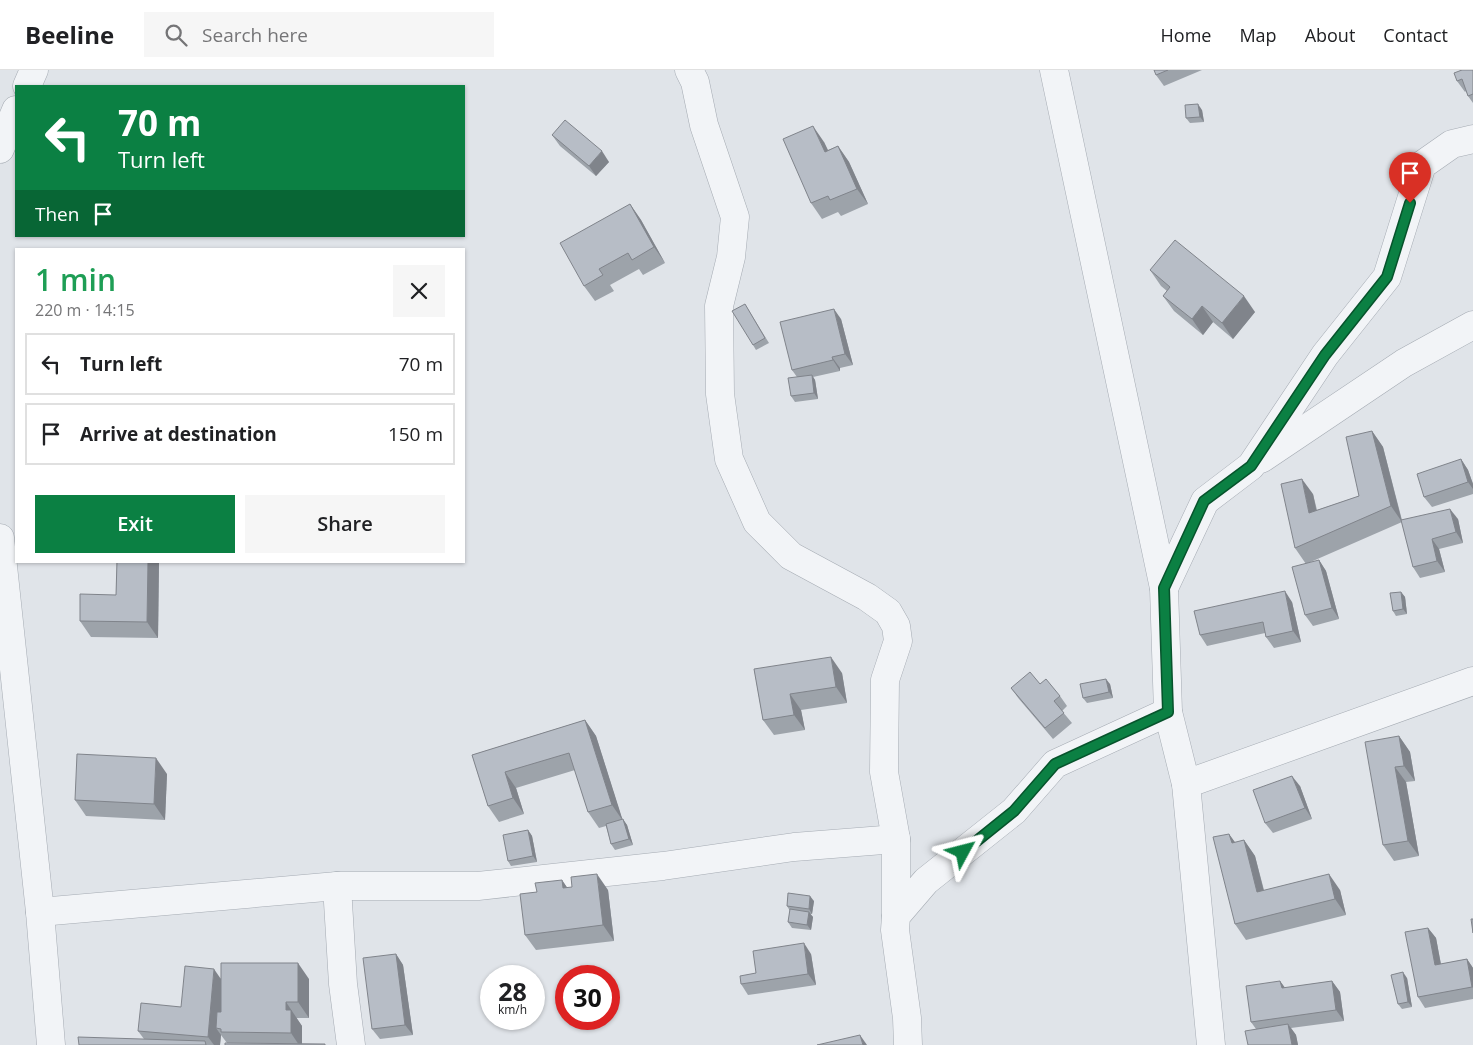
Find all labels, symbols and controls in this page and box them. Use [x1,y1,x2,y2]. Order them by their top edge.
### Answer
search box [144,12,494,57]
text: Beeline [25,18,114,51]
icon: search [162,21,190,49]
text: Search here [202,22,308,48]
text: Home [1161,23,1211,47]
text: Map [1239,23,1277,47]
text: About [1305,23,1355,47]
text: Contact [1383,23,1448,47]
text: 70 m [118,99,201,146]
icon: left [35,105,100,170]
text: Turn left [118,144,205,174]
pin [1389,152,1431,203]
icon: arrive [1396,159,1424,187]
icon: arrive [89,200,117,228]
text: Then [35,201,79,227]
text: 1 min [35,259,116,300]
button: close [393,265,445,317]
text: 220 m · 14:15 [35,299,135,321]
icon: left [37,350,65,378]
text: Turn left [80,351,162,377]
text: 70 m [399,351,443,377]
icon: arrive [37,420,65,448]
text: Arrive at destination [80,421,277,447]
text: 150 m [388,421,443,447]
button: Exit [35,495,235,553]
button: Share [245,495,445,553]
position arrow [936,825,988,877]
speed limit sign: 30 [555,965,620,1030]
text: 28 [498,974,527,1008]
text: km/h [498,1001,527,1018]

